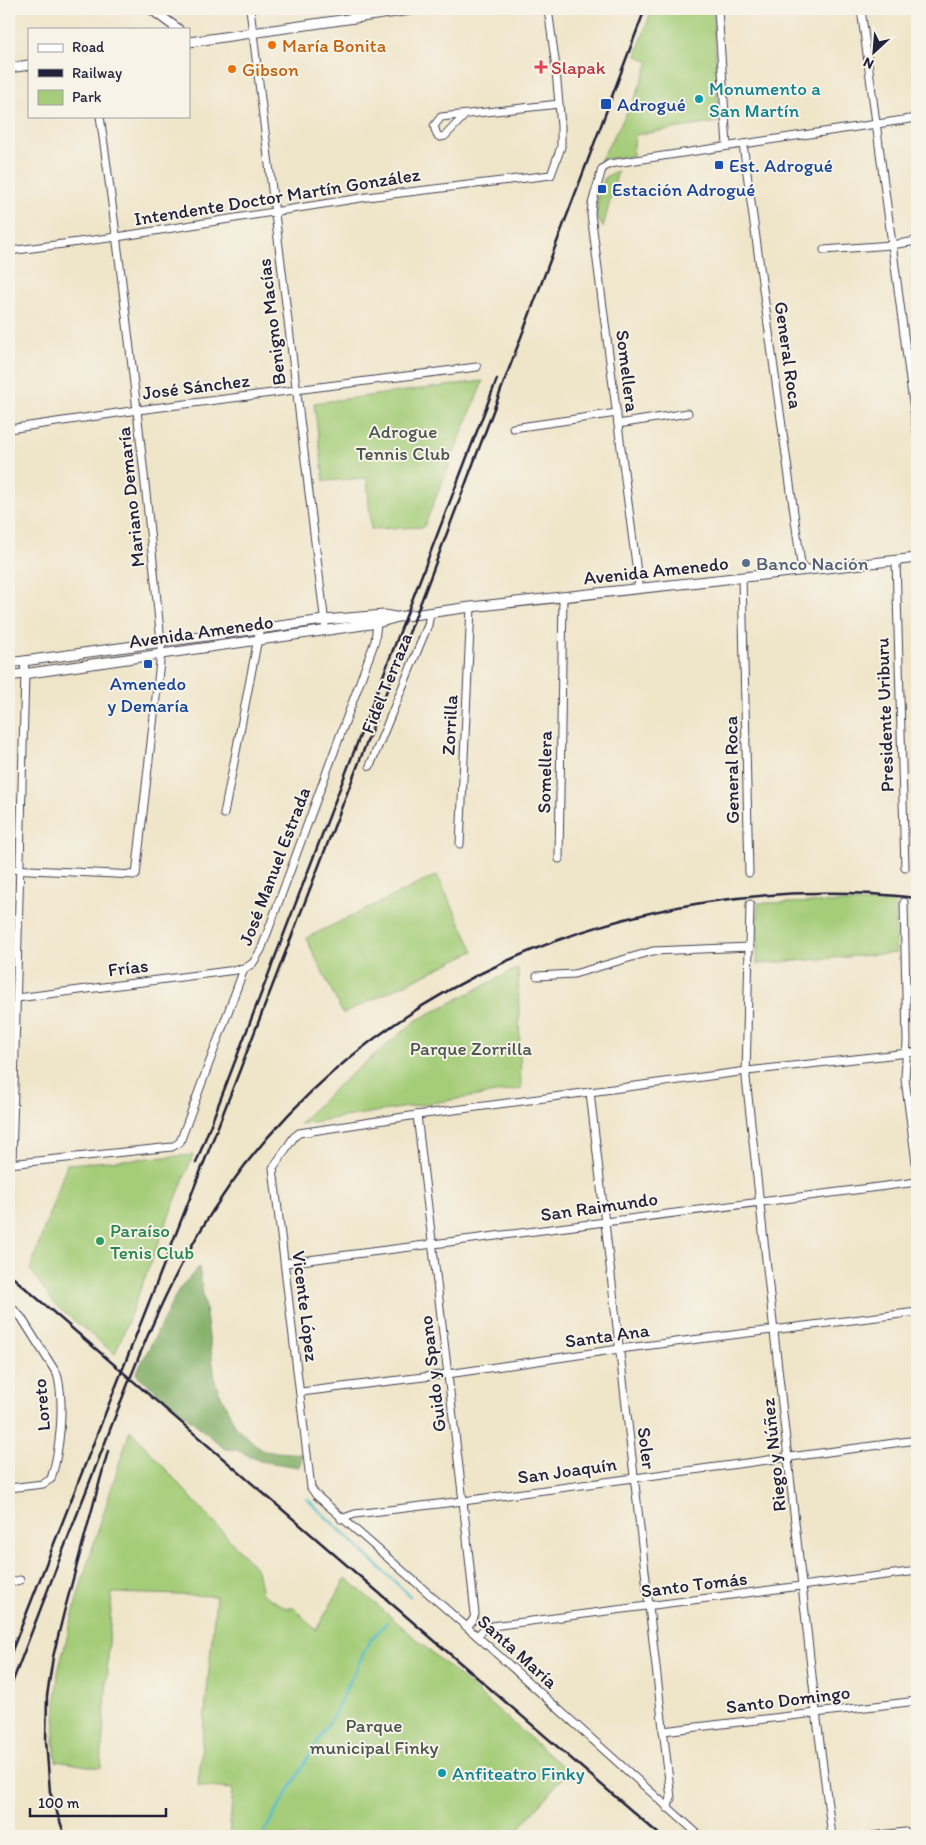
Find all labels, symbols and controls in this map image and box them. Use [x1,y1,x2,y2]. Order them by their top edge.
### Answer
legend [28,28,190,118]
north arrow [848,28,898,78]
place label: María Bonita [282,34,386,57]
text: Road [72,38,105,56]
marker: María Bonita [266,39,278,51]
text: N [861,54,876,73]
place label: Slapak [551,56,606,79]
place label: Gibson [242,58,299,81]
marker: Slapak [535,61,547,73]
marker: Gibson [226,63,238,75]
text: Railway [72,64,122,82]
place label: Monumento a San Martín [709,77,821,122]
text: Park [72,88,102,106]
place label: Adrogué [617,93,686,116]
marker: Monumento a San Martín [693,93,705,105]
marker: Adrogué [599,97,613,111]
place label: Est. Adrogué [729,154,833,177]
marker: Est. Adrogué [713,159,725,171]
street label: Intendente Doctor Martín González [132,162,422,230]
place label: Estación Adrogué [612,178,755,201]
marker: Estación Adrogué [596,183,608,195]
street label: Benigno Macías [252,257,291,387]
street label: General Roca [770,300,807,410]
street label: Somellera [611,329,644,414]
street label: José Sánchez [141,368,251,404]
park label: Adrogue Tennis Club [356,420,450,465]
street label: Mariano Demaría [112,426,149,568]
street label: Avenida Amenedo [582,551,730,590]
place label: Banco Nación [756,552,869,575]
marker: Banco Nación [740,557,752,569]
street label: Avenida Amenedo [127,610,275,653]
street label: Fidel Terraza [356,629,417,737]
street label: Presidente Uriburu [870,637,899,793]
marker: Amenedo y Demaría [142,658,154,670]
place label: Amenedo y Demaría [107,672,189,717]
street label: Zorrilla [436,694,463,756]
street label: General Roca [719,716,744,824]
street label: Somellera [532,730,557,814]
street label: José Manuel Estrada [234,784,315,949]
street label: Frías [107,954,149,981]
park label: Parque Zorrilla [410,1037,532,1060]
street label: San Raimundo [539,1187,659,1226]
place label: Paraíso Tenis Club [110,1219,194,1264]
marker: Paraíso Tenis Club [94,1235,106,1247]
street label: Vicente López [287,1249,324,1363]
street label: Guido y Spano [414,1314,451,1433]
street label: Santa Ana [563,1318,651,1353]
street label: Loreto [28,1378,55,1432]
street label: Riego y Núñez [756,1397,791,1513]
street label: Soler [633,1426,661,1471]
street label: San Joaquín [516,1452,618,1489]
street label: Santo Tomás [640,1567,749,1602]
street label: Santa María [473,1610,562,1693]
street label: Santo Domingo [725,1680,851,1719]
park label: Parque municipal Finky [310,1714,439,1759]
place label: Anfiteatro Finky [452,1762,585,1785]
marker: Anfiteatro Finky [436,1767,448,1779]
scale bar [30,1785,166,1817]
text: 100 m [38,1794,80,1812]

